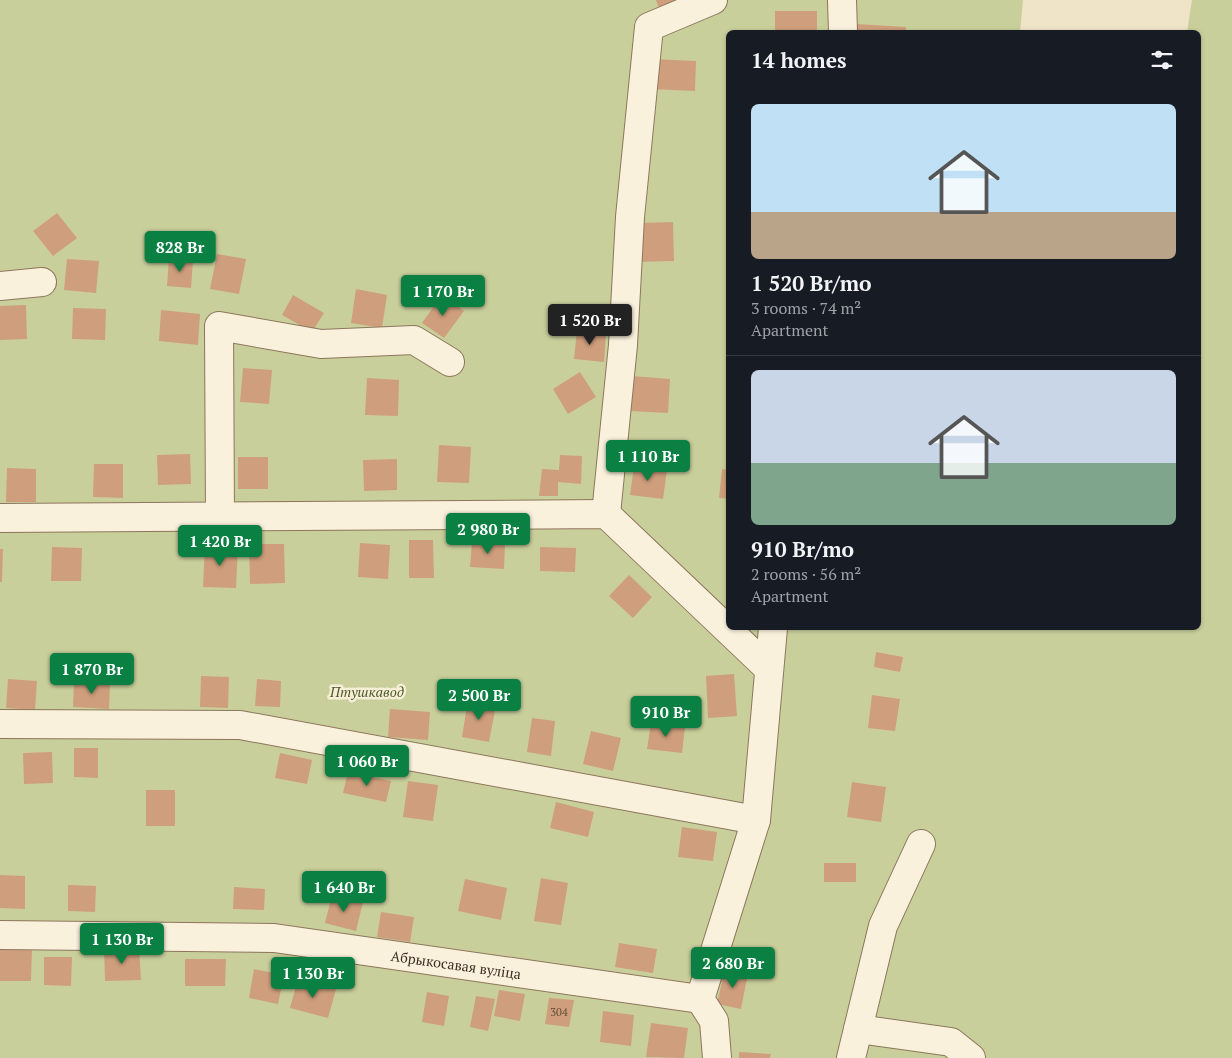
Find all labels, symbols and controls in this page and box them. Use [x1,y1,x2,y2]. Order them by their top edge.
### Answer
text: 14 homes [751,46,847,74]
icon: filters [1148,46,1176,74]
icon: home [919,137,1009,227]
pin: 828 Br [139,230,221,273]
text: 828 Br [156,236,204,258]
text: 1 520 Br/mo [751,269,872,297]
pin: 1 170 Br [391,274,495,317]
text: 1 170 Br [412,280,474,302]
text: 3 rooms · 74 m² [751,297,861,319]
pin: 1 520 Br [538,304,642,346]
text: 1 520 Br [559,309,621,331]
text: Apartment [751,319,828,341]
icon: home [919,402,1009,492]
pin: 1 110 Br [596,440,700,482]
text: 1 110 Br [617,445,679,467]
pin: 2 980 Br [436,512,540,555]
text: 2 980 Br [457,518,519,540]
pin: 1 420 Br [168,524,272,567]
text: 1 420 Br [189,530,251,552]
text: 910 Br/mo [751,535,854,563]
text: 2 rooms · 56 m² [751,563,861,585]
text: Apartment [751,585,828,607]
pin: 1 870 Br [40,652,144,695]
text: 1 870 Br [61,658,123,680]
pin: 2 500 Br [427,678,531,721]
park label: Птушкавод [329,682,404,701]
text: 2 500 Br [448,684,510,706]
pin: 910 Br [625,696,707,738]
text: 910 Br [642,701,690,723]
pin: 1 060 Br [315,744,419,787]
text: 1 060 Br [336,750,398,772]
pin: 1 640 Br [292,870,396,913]
text: 1 640 Br [313,876,375,898]
pin: 1 130 Br [70,922,174,965]
text: 1 130 Br [91,928,153,950]
street label: Абрыкосавая вуліца [390,945,522,983]
pin: 2 680 Br [681,946,785,989]
text: 2 680 Br [702,952,764,974]
pin: 1 130 Br [261,956,365,999]
text: 1 130 Br [282,962,344,984]
house number: 304 [550,1005,568,1019]

